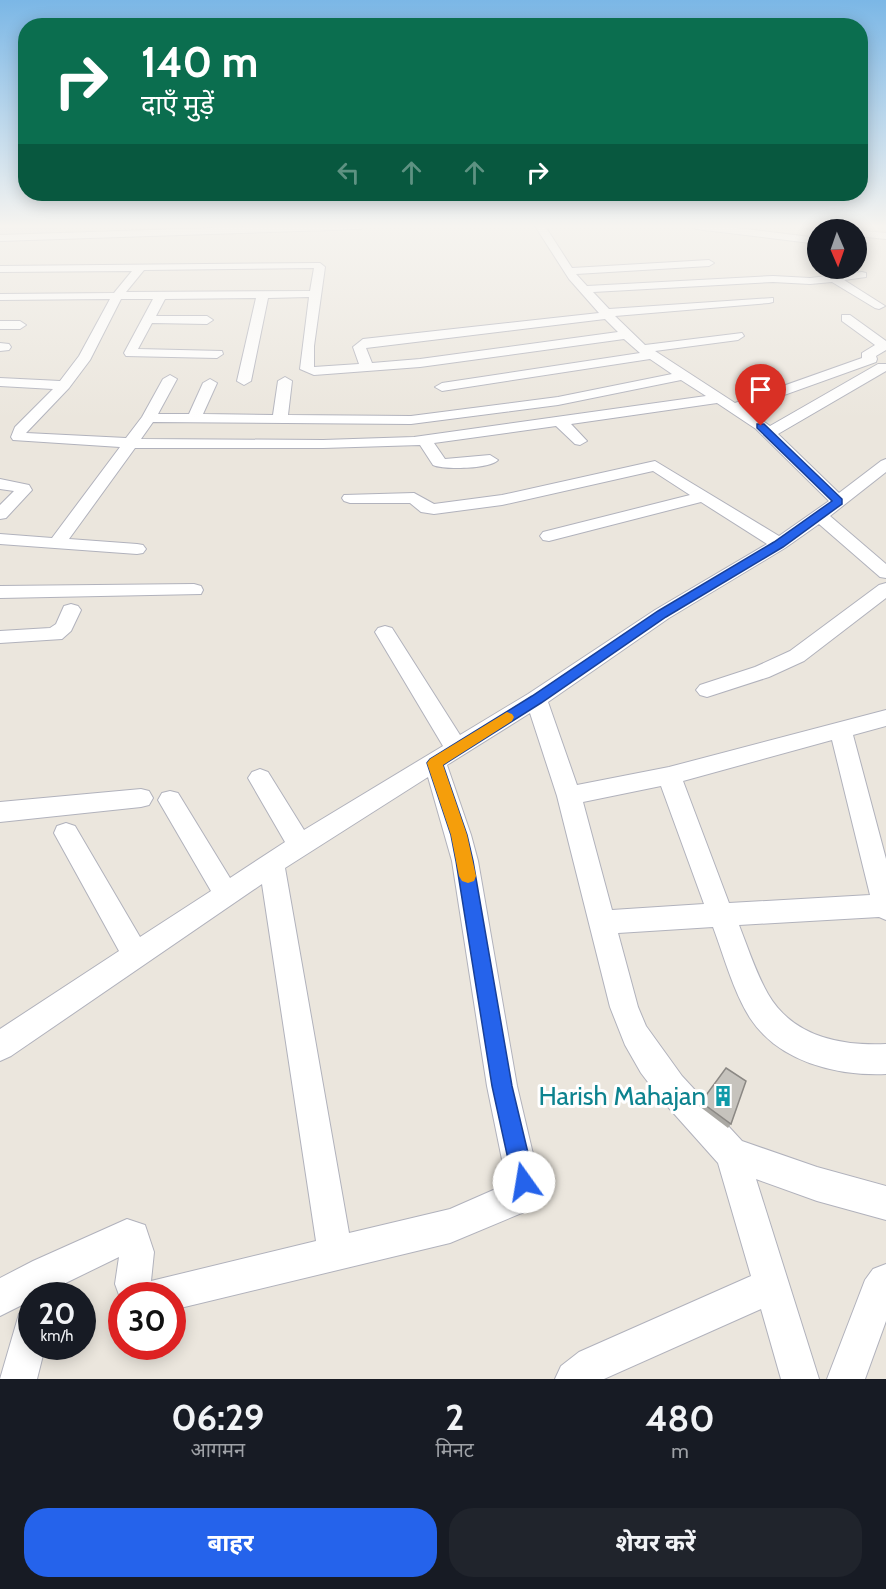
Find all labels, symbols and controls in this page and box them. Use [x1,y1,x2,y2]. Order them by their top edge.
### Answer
text: 140 m [141,36,258,88]
icon: right [42,42,120,120]
text: दाएँ मुड़ें [141,88,214,121]
icon: left [332,156,365,189]
icon: ahead [395,156,428,189]
icon: ahead [458,156,491,189]
icon: right [521,156,554,189]
north arrow [807,219,867,279]
map controls [807,219,867,279]
pin [735,364,786,426]
icon: arrive [744,373,777,406]
place label: Harish Mahajan [538,1080,706,1112]
building icon: Harish Mahajan [711,1084,735,1108]
position arrow [492,1150,556,1214]
speed limit sign: 30 [108,1282,186,1360]
text: 20 [38,1295,76,1332]
text: km/h [41,1327,73,1345]
text: 06:29 [171,1395,264,1439]
text: 2 [445,1395,464,1439]
text: 480 [645,1396,715,1440]
text: आगमन [190,1438,245,1462]
text: मिनट [436,1438,474,1462]
text: m [671,1439,689,1463]
button: बाहर [24,1508,437,1577]
button: शेयर करें [449,1508,862,1577]

